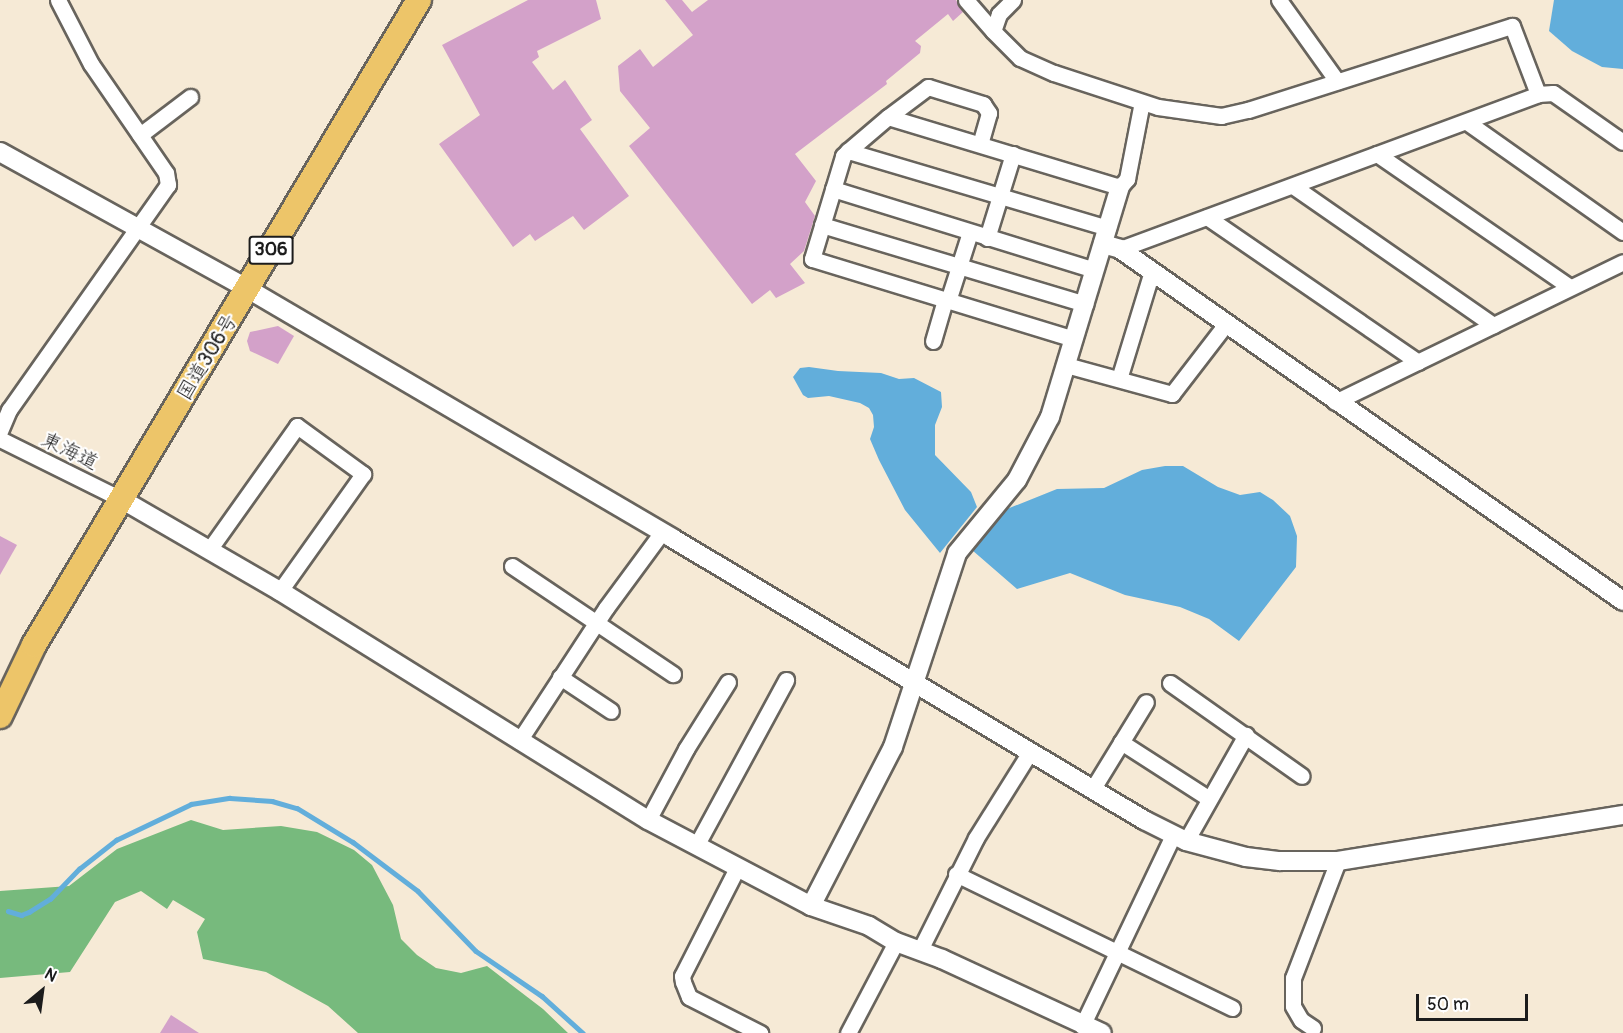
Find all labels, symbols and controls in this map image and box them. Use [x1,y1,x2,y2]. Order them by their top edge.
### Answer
road number: 306 [248,235,294,265]
street label: 国道306号 [172,309,242,405]
street label: 東海道 [38,427,102,475]
north arrow [12,961,72,1021]
text: N [41,964,60,987]
scale bar [1419,982,1532,1020]
text: 50 m [1427,993,1469,1016]

